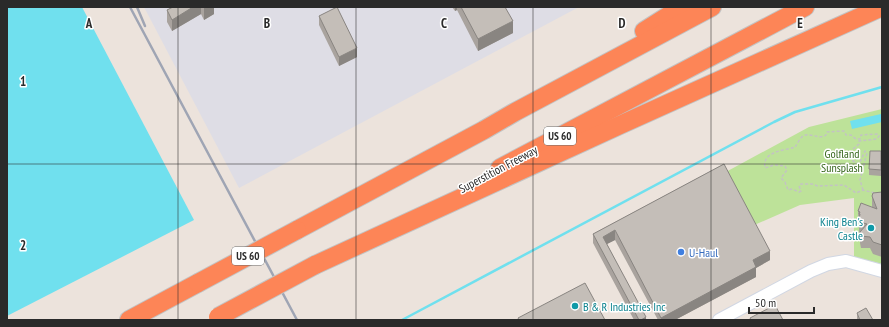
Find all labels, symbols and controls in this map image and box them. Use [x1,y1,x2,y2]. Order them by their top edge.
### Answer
text: A [85,15,93,32]
text: B [264,15,270,32]
text: C [441,15,447,32]
text: D [619,15,626,32]
text: E [797,15,803,32]
text: 1 [20,73,26,90]
road number: US 60 [544,127,576,145]
street label: Superstition Freeway [456,142,540,196]
park label: Golfland Sunsplash [821,146,863,175]
place label: King Ben's Castle [820,214,863,243]
marker: King Ben's Castle [866,223,876,233]
text: 2 [20,237,26,254]
place label: U-Haul [689,245,718,260]
road number: US 60 [232,247,264,265]
marker: U-Haul [676,247,686,257]
scale bar [749,289,814,315]
text: 50 m [755,295,776,310]
place label: B & R Industries Inc [583,299,666,314]
marker: B & R Industries Inc [570,301,580,311]

